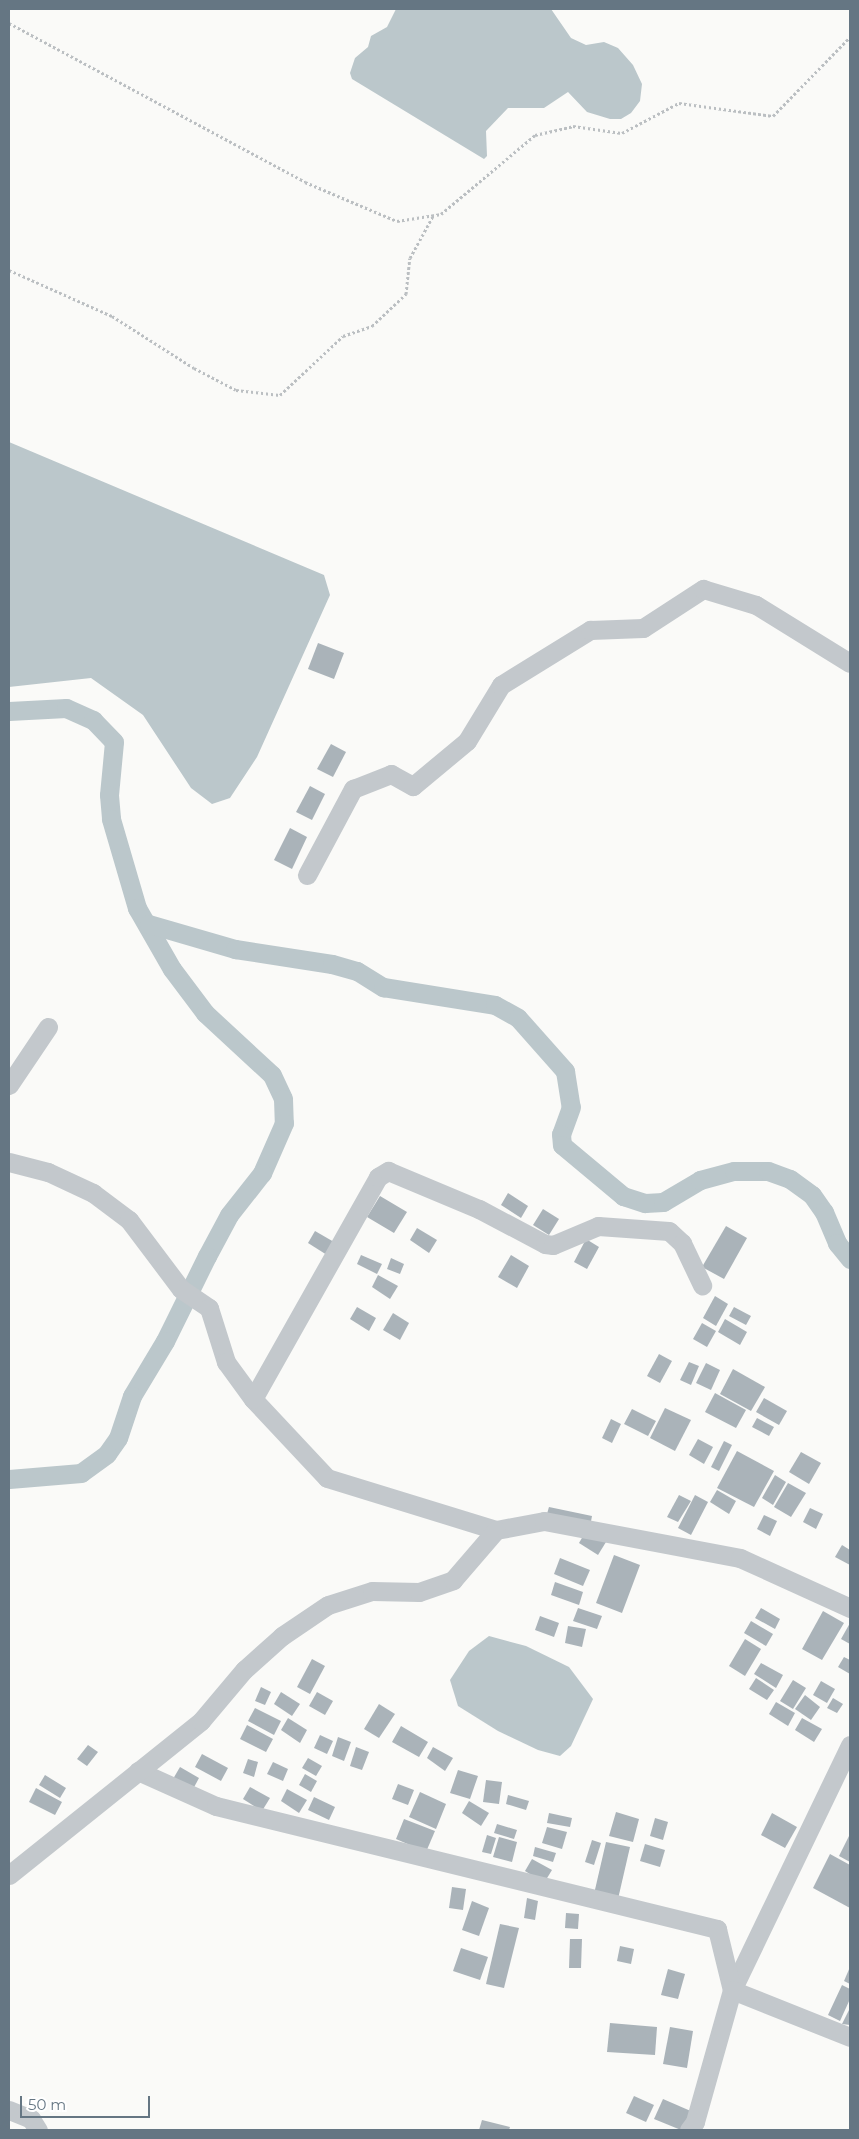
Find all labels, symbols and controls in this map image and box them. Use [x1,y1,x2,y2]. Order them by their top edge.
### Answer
scale bar [22,2086,152,2118]
text: 50 m [28,2095,66,2114]

